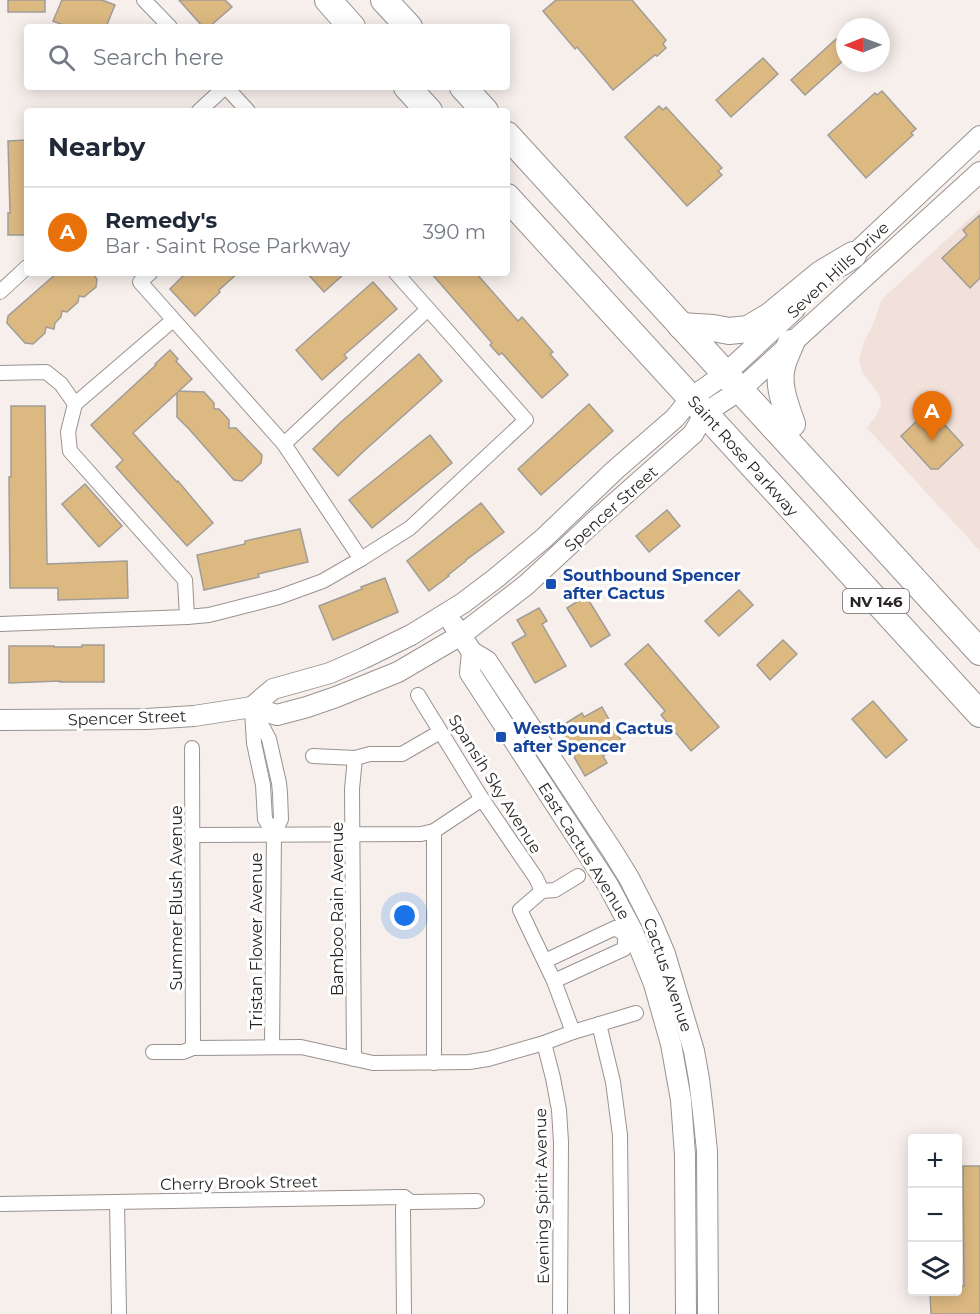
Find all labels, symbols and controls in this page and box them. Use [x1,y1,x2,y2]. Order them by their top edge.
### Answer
north arrow [836,18,890,72]
search box [24,24,510,90]
icon: search [45,41,78,74]
text: Search here [93,44,224,71]
text: Nearby [48,131,145,163]
text: Remedy's [105,207,217,234]
street label: Seven Hills Drive [783,218,893,322]
text: A [60,220,75,244]
text: 390 m [423,220,486,244]
text: Bar · Saint Rose Parkway [105,234,350,258]
street label: Saint Rose Parkway [684,392,802,521]
pin: A [912,392,952,441]
street label: Spencer Street [561,462,662,556]
place label: Southbound Spencer after Cactus [563,566,741,603]
marker: Southbound Spencer after Cactus [544,577,558,591]
road number: NV 146 [843,589,909,613]
street label: Spencer Street [67,706,187,730]
street label: Spansih Sky Avenue [444,711,546,857]
place label: Westbound Cactus after Spencer [513,719,674,756]
marker: Westbound Cactus after Spencer [494,730,508,744]
street label: East Cactus Avenue [534,779,634,923]
street label: Summer Blush Avenue [167,805,186,991]
street label: Bamboo Rain Avenue [328,822,347,996]
street label: Tristan Flower Avenue [247,853,266,1029]
your location [390,901,419,930]
street label: Cactus Avenue [640,915,696,1035]
street label: Evening Spirit Avenue [531,1108,553,1284]
map controls [908,1134,962,1296]
button: + [908,1134,962,1188]
street label: Cherry Brook Street [160,1172,319,1194]
button: − [908,1188,962,1242]
button: layers [908,1242,962,1296]

